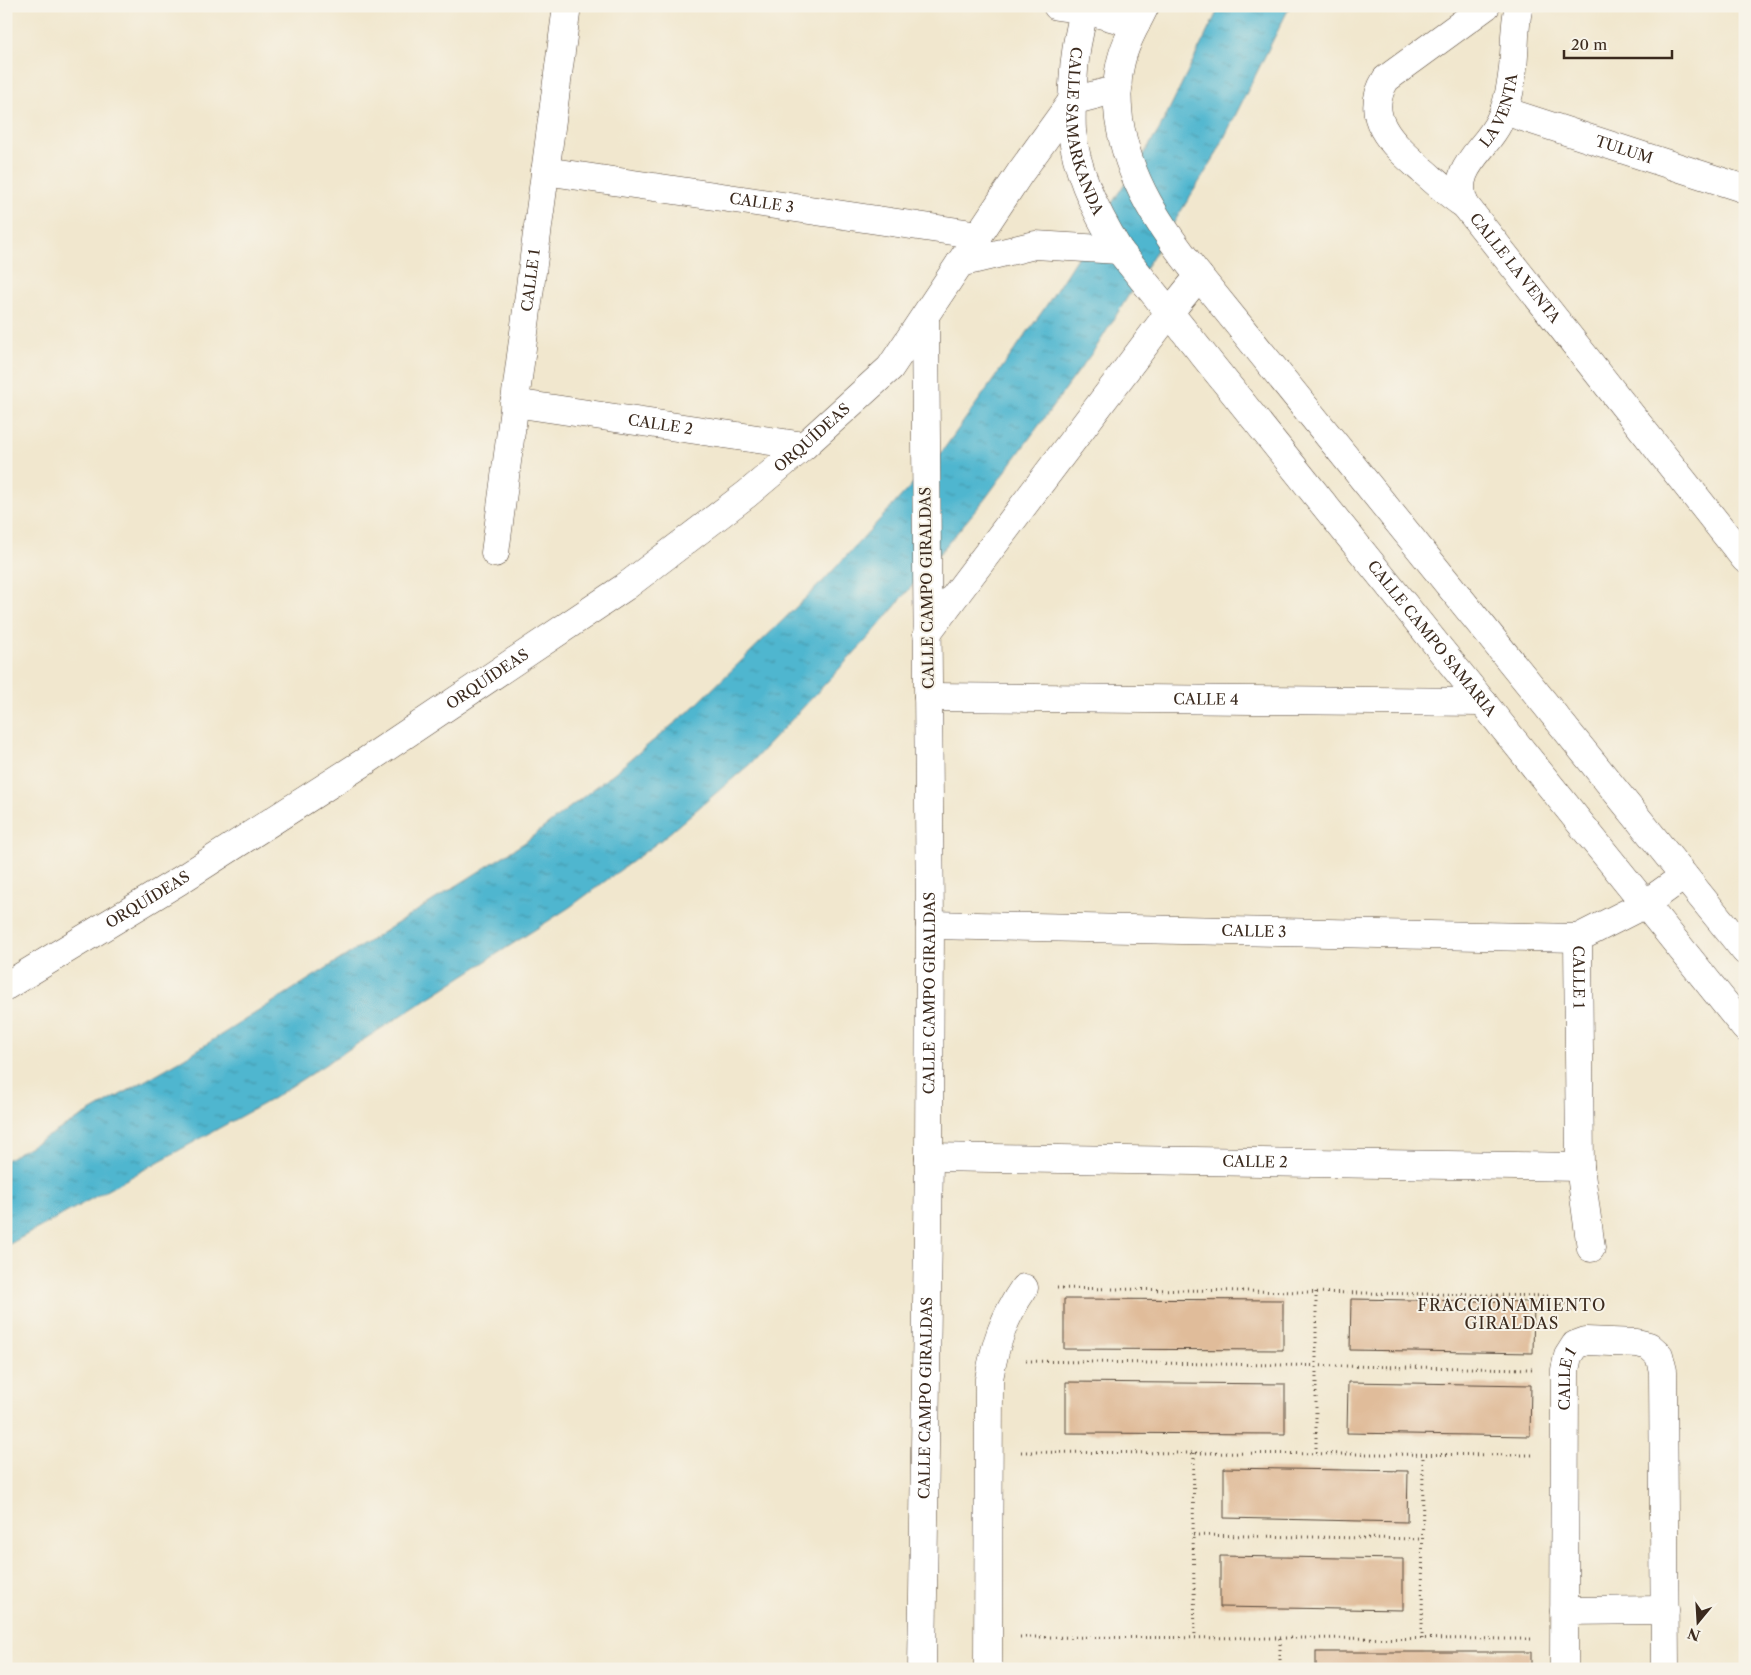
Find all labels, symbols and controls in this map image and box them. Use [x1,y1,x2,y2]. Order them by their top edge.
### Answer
scale bar [1564,28,1671,60]
text: 20 m [1571,35,1607,54]
street label: CALLE SAMARKANDA [1063,46,1108,219]
street label: LA VENTA [1475,71,1521,151]
street label: TULUM [1593,131,1655,167]
street label: CALLE 3 [728,188,795,217]
street label: CALLE LA VENTA [1466,209,1565,327]
street label: CALLE 1 [517,247,544,313]
street label: ORQUÍDEAS [770,399,854,476]
street label: CALLE 2 [627,410,694,438]
street label: CALLE CAMPO GIRALDAS [915,487,938,689]
street label: CALLE CAMPO SAMARIA [1364,556,1501,721]
street label: ORQUÍDEAS [442,644,532,713]
street label: CALLE 4 [1173,689,1239,709]
street label: ORQUÍDEAS [102,867,193,932]
street label: CALLE CAMPO GIRALDAS [919,892,939,1094]
street label: CALLE 3 [1221,921,1287,941]
street label: CALLE 1 [1569,945,1589,1009]
street label: CALLE 2 [1222,1152,1288,1172]
district label: FRACCIONAMIENTO GIRALDAS [1418,1295,1606,1333]
street label: CALLE CAMPO GIRALDAS [914,1297,936,1499]
street label: CALLE 1 [1555,1343,1580,1411]
north arrow [1674,1598,1724,1648]
text: N [1685,1624,1703,1645]

